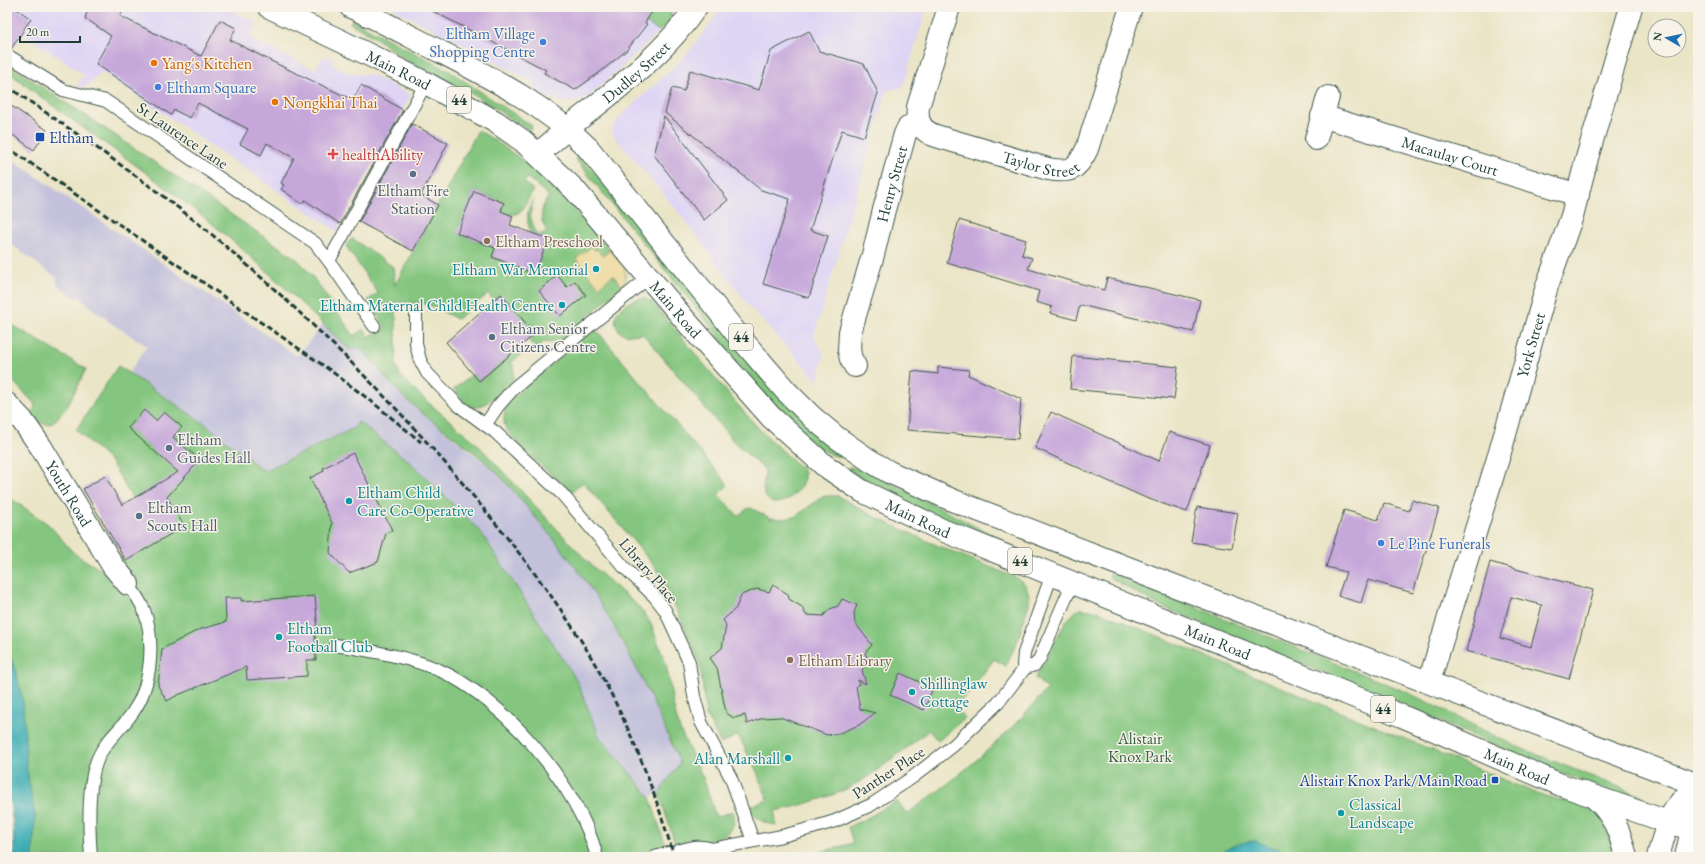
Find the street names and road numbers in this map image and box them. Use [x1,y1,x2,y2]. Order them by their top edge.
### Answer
street label: Dudley Street [598,36,675,108]
street label: Main Road [363,45,435,95]
road number: 44 [447,87,471,113]
street label: St Laurence Lane [133,97,232,174]
street label: Macaulay Court [1399,131,1501,181]
street label: Henry Street [871,143,912,224]
street label: Taylor Street [1000,146,1084,182]
street label: Main Road [645,276,707,343]
street label: York Street [1512,310,1550,380]
road number: 44 [729,324,753,350]
street label: Youth Road [40,456,97,531]
street label: Main Road [882,494,954,544]
street label: Library Place [614,533,683,608]
road number: 44 [1008,548,1032,574]
street label: Main Road [1181,619,1255,665]
road number: 44 [1371,696,1395,722]
street label: Panther Place [848,741,929,804]
street label: Main Road [1481,743,1554,790]

